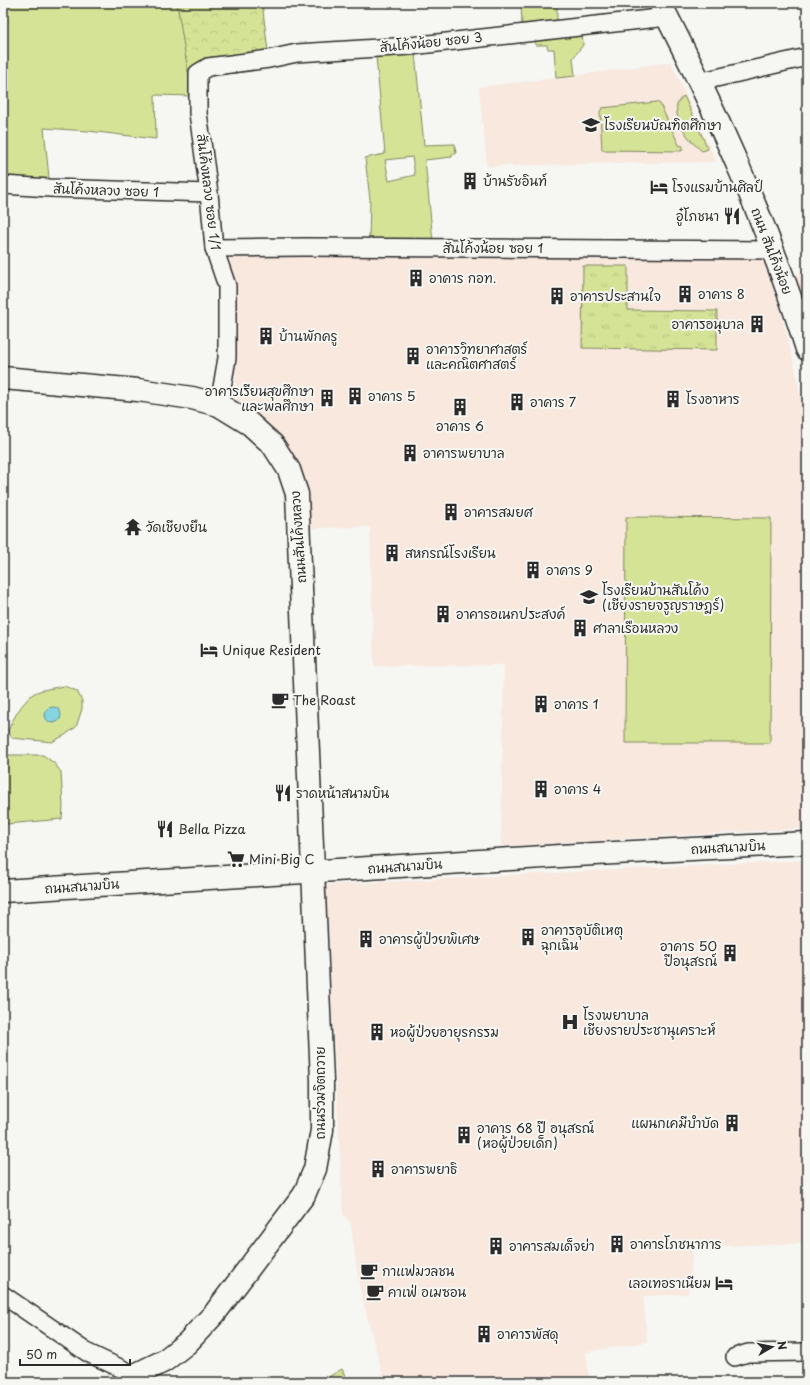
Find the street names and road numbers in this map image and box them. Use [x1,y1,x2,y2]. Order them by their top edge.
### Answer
street label: สันโค้งน้อย ซอย 3 [379,27,483,56]
street label: สันโค้งหลวง ซอย 1/1 [193,133,226,251]
street label: สันโค้งหลวง ซอย 1 [53,178,159,201]
street label: ถนน สันโค้งน้อย [747,205,798,297]
street label: สันโค้งน้อย ซอย 1 [443,238,543,257]
street label: ถนนสันโค้งหลวง [285,490,310,584]
street label: ถนนสนามบิน [690,835,766,858]
street label: ถนนสนามบิน [367,853,443,878]
street label: ถนนสนามบิน [44,873,120,898]
street label: ถนนร่วมจิตถวาย [310,1046,329,1140]

